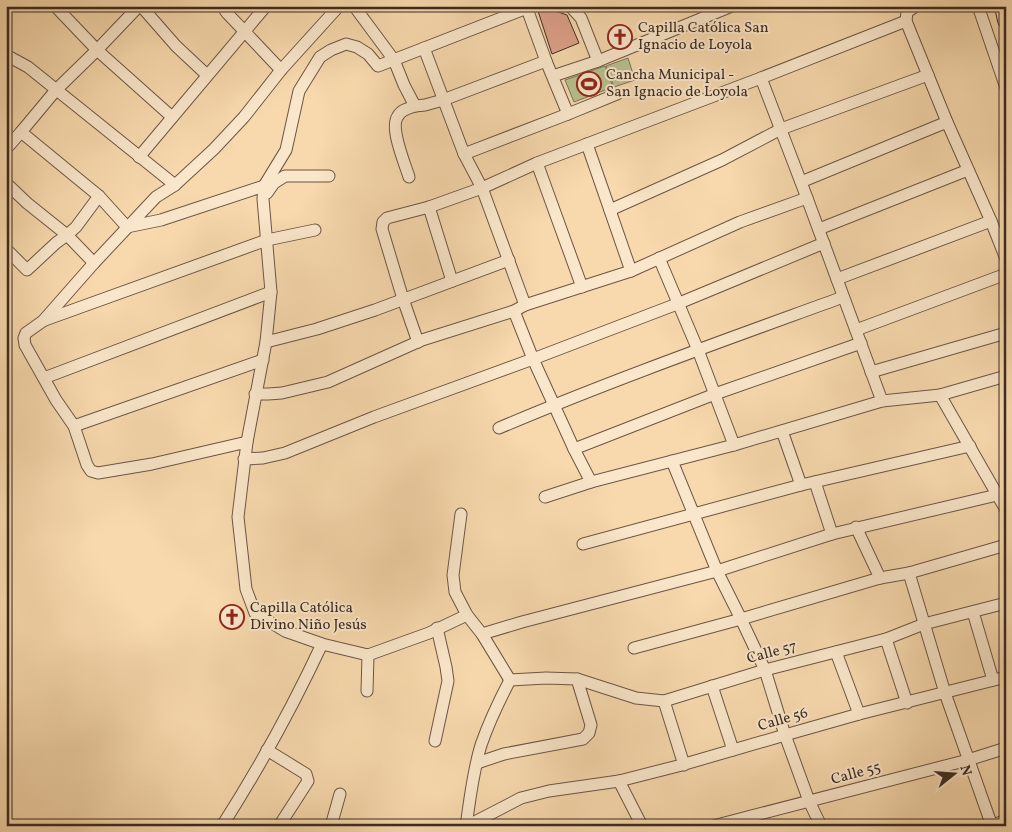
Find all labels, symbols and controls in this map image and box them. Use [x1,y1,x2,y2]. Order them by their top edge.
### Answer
place label: Capilla Católica San Ignacio de Loyola [638,18,769,56]
church icon: Capilla Católica San Ignacio de Loyola [607,24,633,50]
place label: Cancha Municipal - San Ignacio de Loyola [606,65,748,103]
sports icon: Cancha Municipal - San Ignacio de Loyola [576,71,602,97]
place label: Capilla Católica Divino Niño Jesús [250,598,367,636]
church icon: Capilla Católica Divino Niño Jesús [219,604,245,630]
street label: Calle 57 [745,636,799,670]
street label: Calle 56 [756,703,810,737]
north arrow [930,750,980,800]
street label: Calle 55 [829,757,883,791]
text: N [954,763,976,778]

